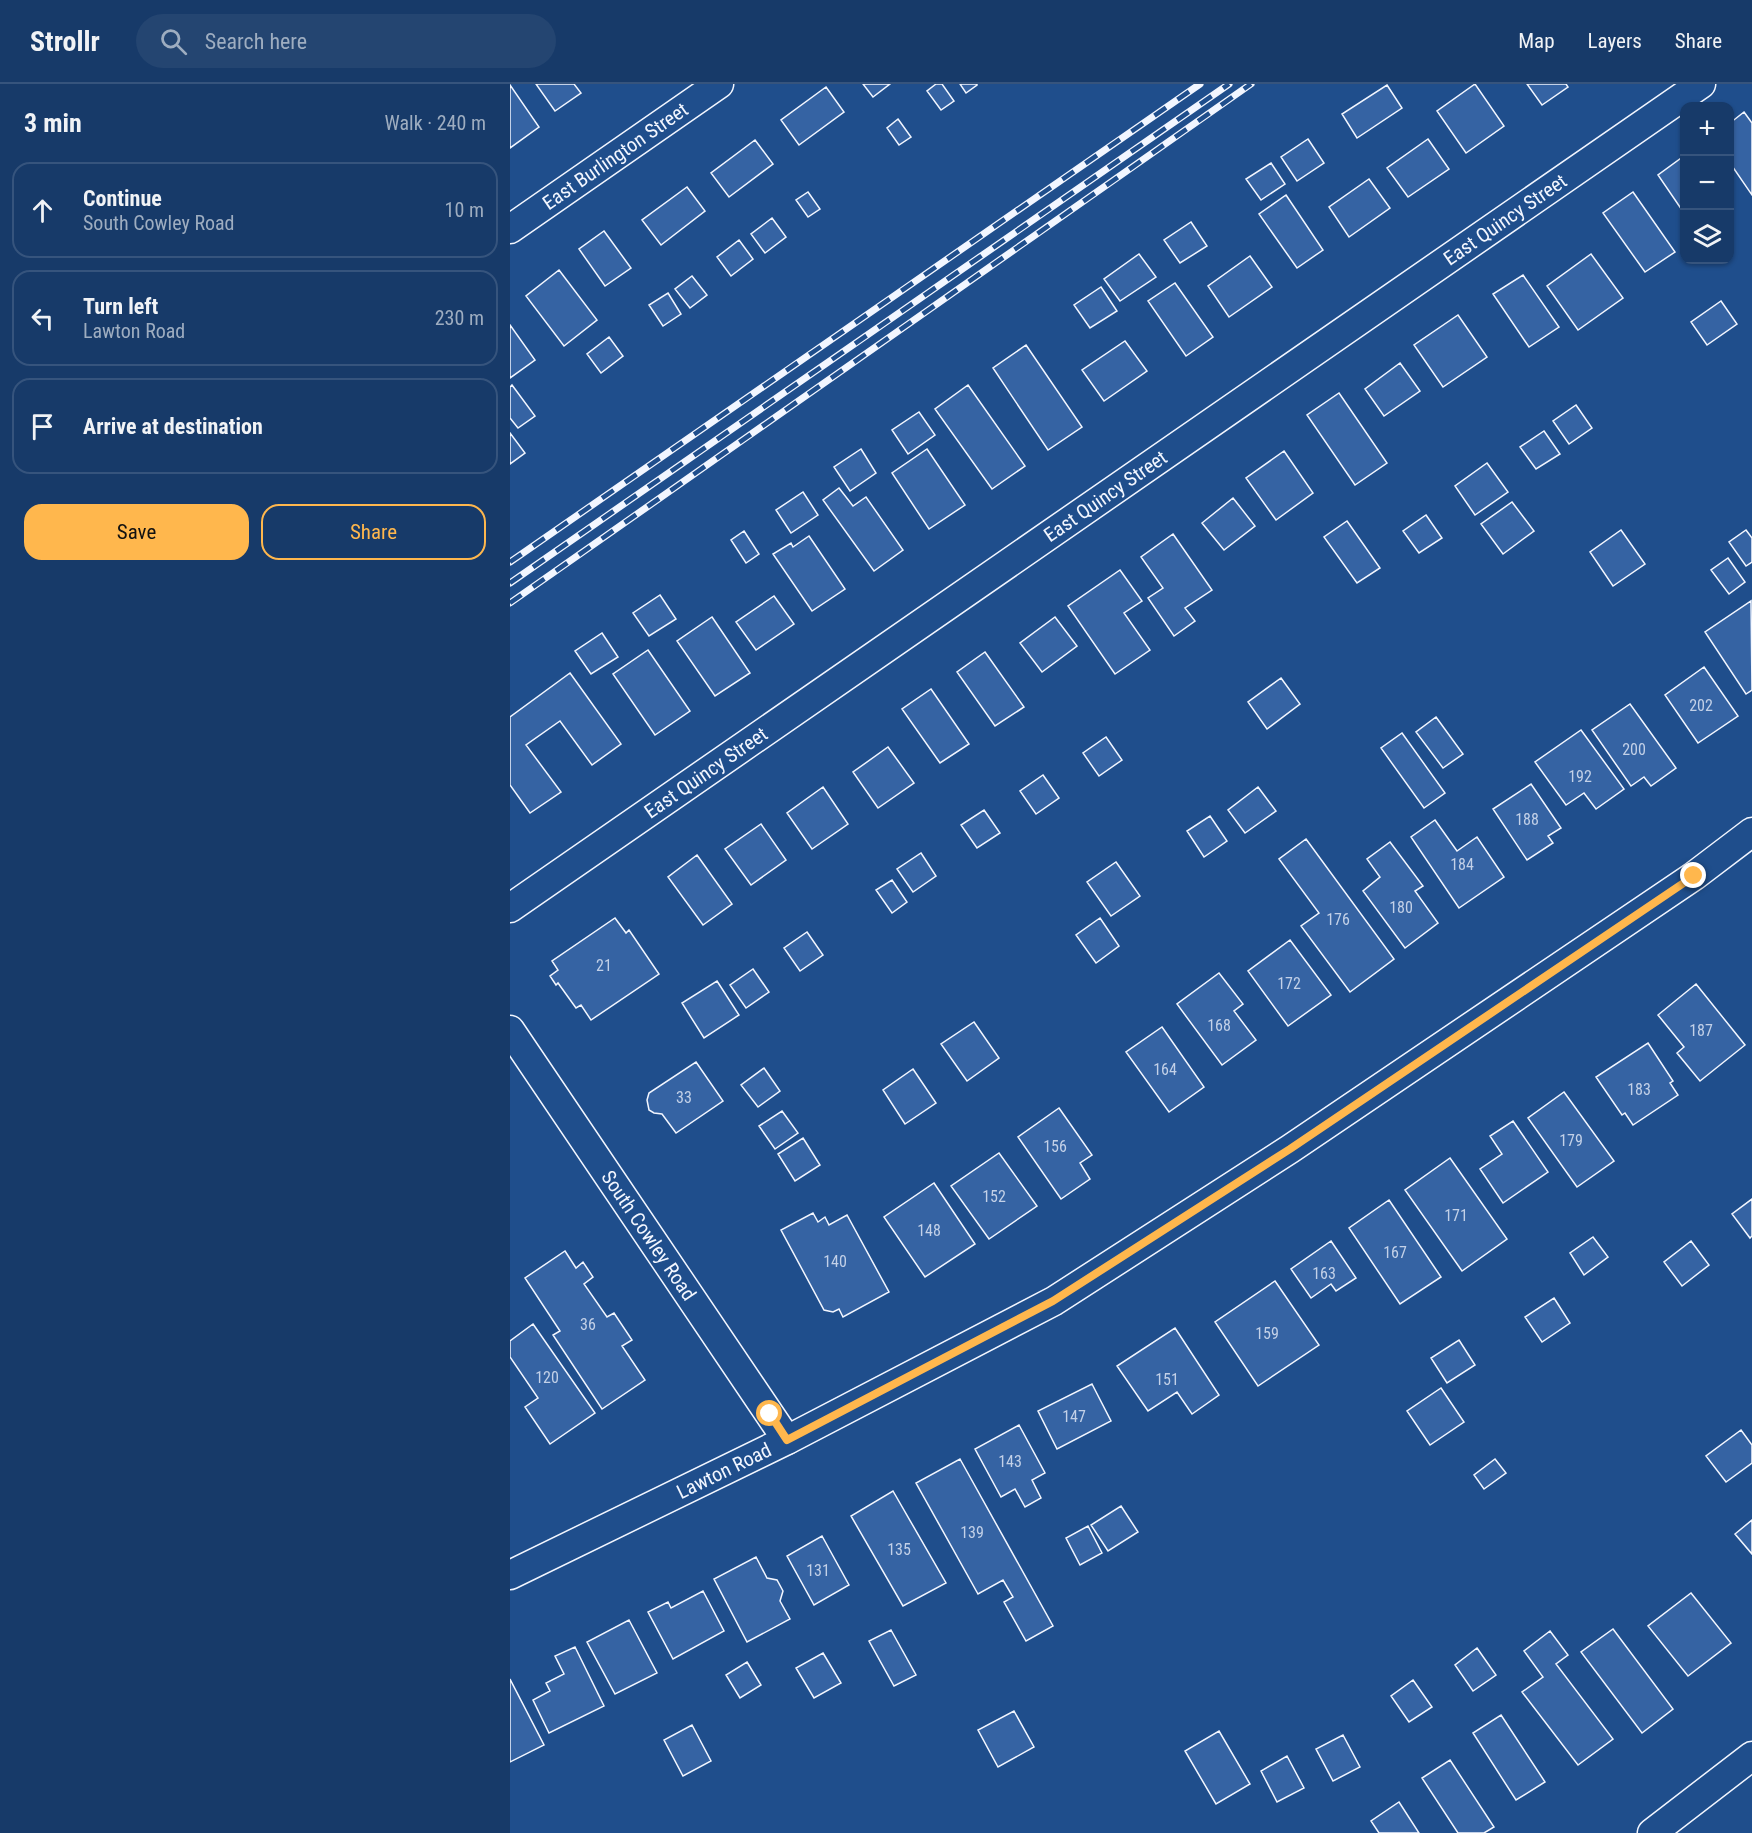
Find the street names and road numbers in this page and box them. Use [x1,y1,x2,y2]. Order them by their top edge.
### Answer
street label: East Burlington Street [538,97,693,215]
street label: East Quincy Street [1439,169,1571,270]
street label: East Quincy Street [1039,445,1172,547]
street label: East Quincy Street [640,722,772,823]
street label: South Cowley Road [596,1166,701,1305]
street label: Lawton Road [673,1438,775,1504]

